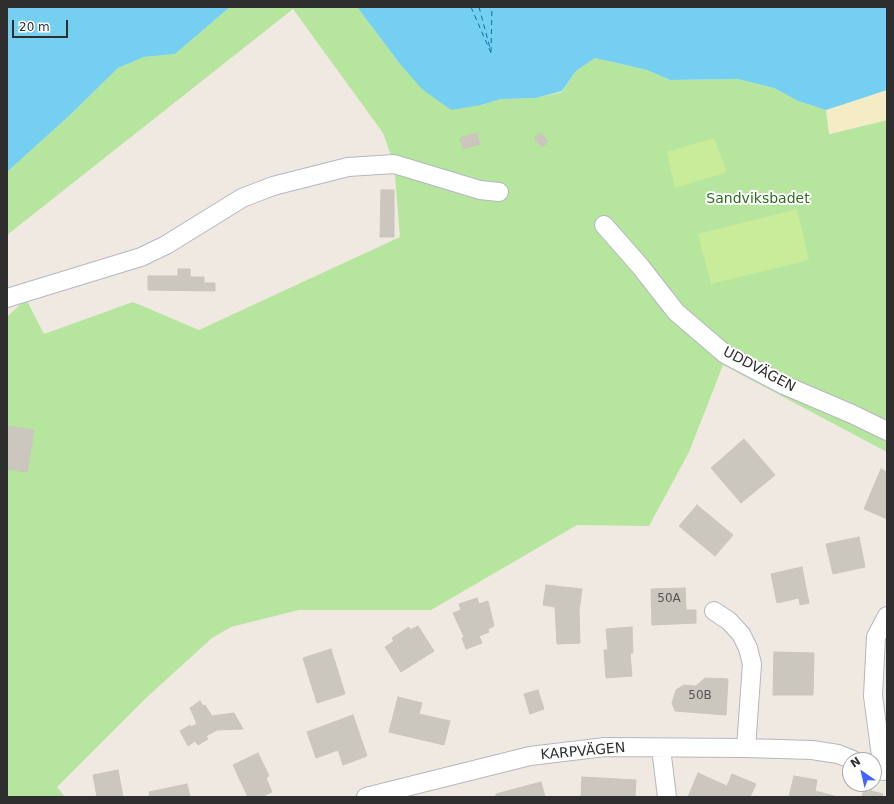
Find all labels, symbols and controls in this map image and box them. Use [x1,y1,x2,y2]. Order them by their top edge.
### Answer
scale bar [14,12,70,38]
text: 20 m [19,20,50,34]
park label: Sandviksbadet [706,191,810,207]
street label: UDDVÄGEN [720,344,798,396]
house number: 50A [657,592,681,606]
house number: 50B [688,689,712,703]
street label: KARPVÄGEN [540,740,626,764]
north arrow [842,752,882,792]
text: N [848,754,863,770]

